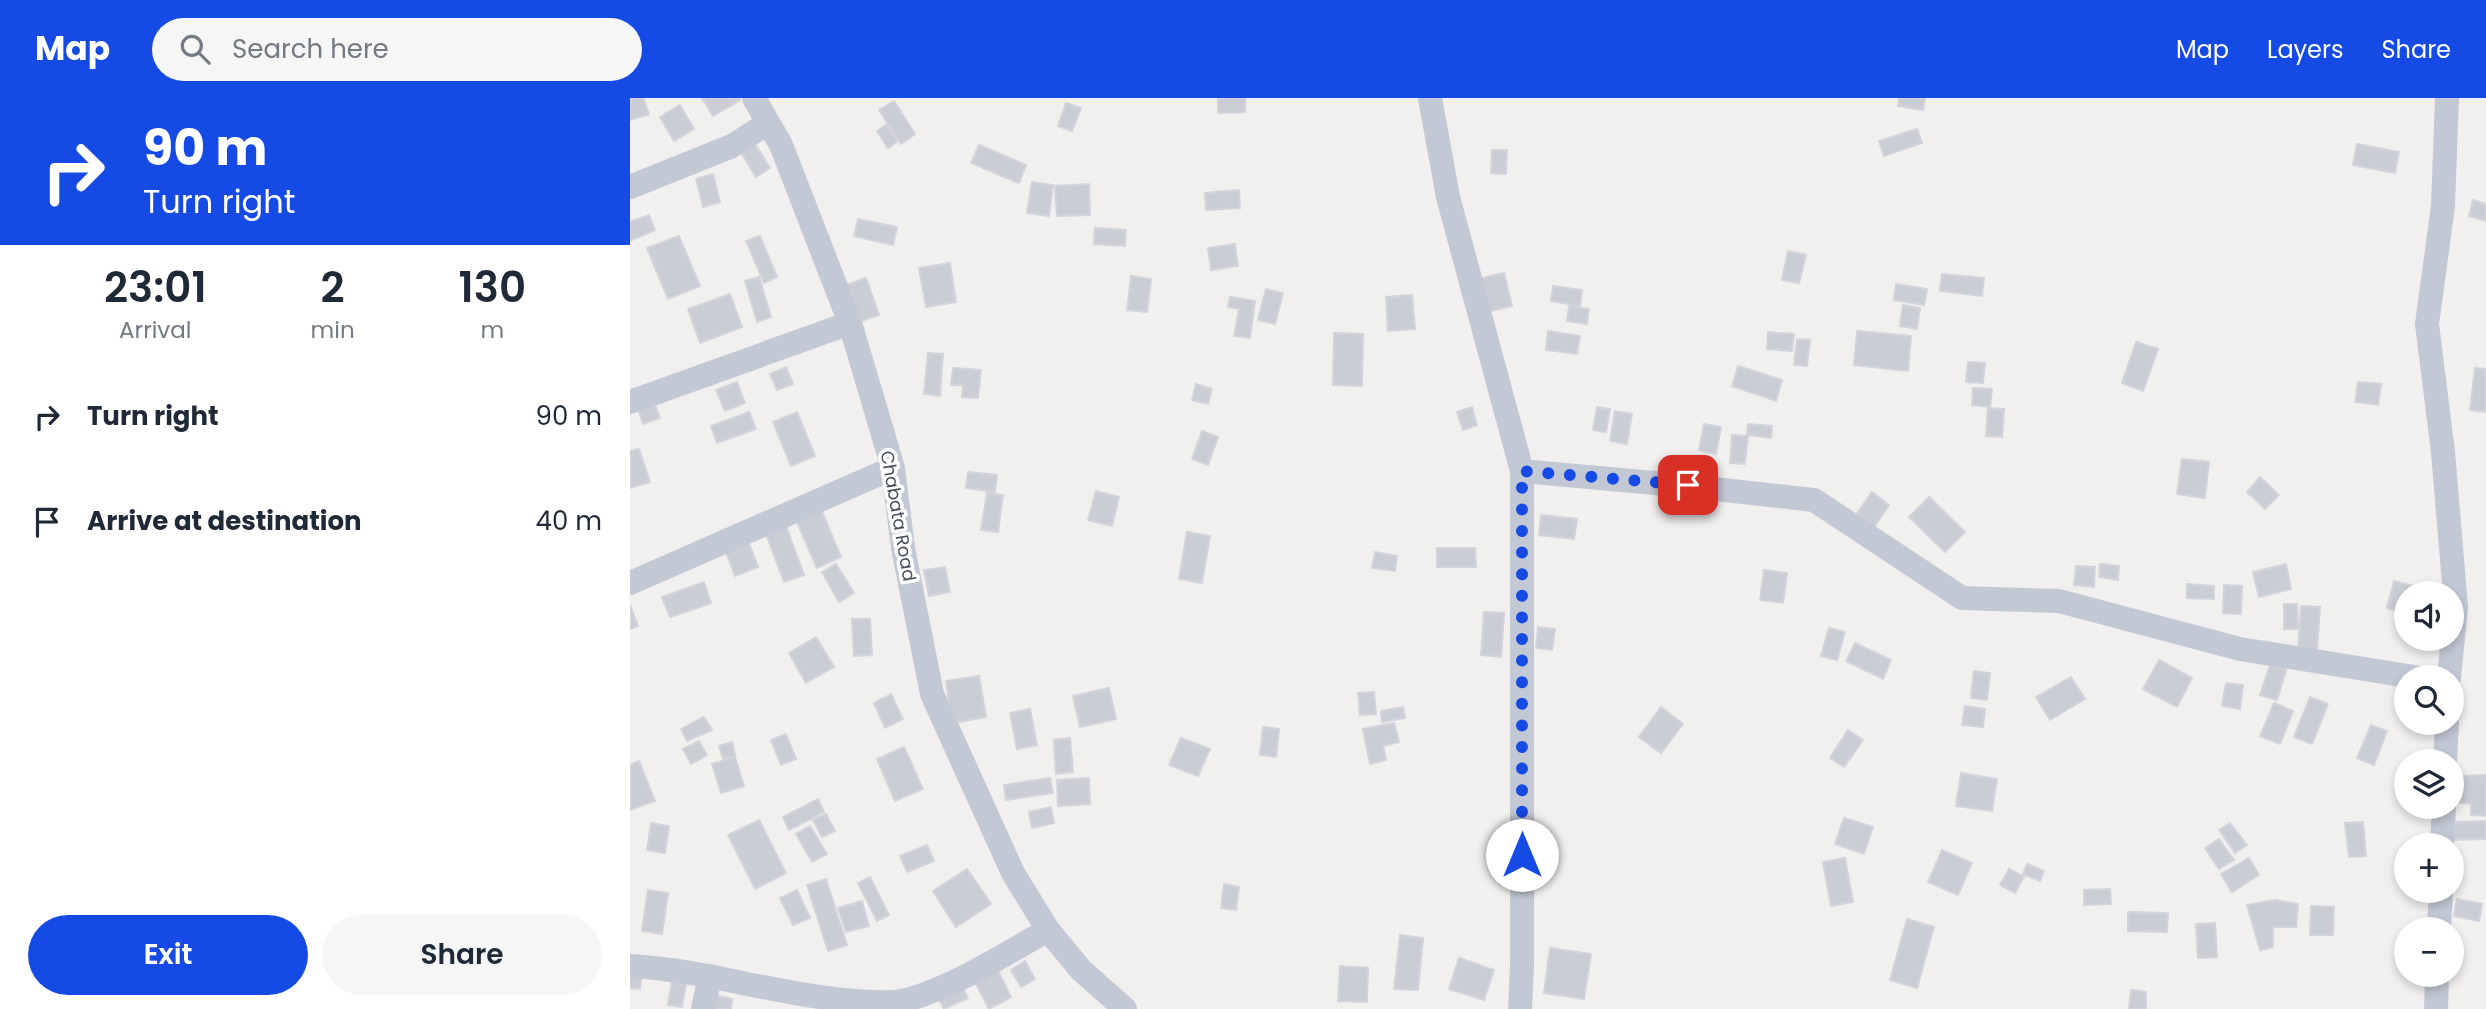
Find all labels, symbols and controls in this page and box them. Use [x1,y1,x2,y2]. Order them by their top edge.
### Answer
search box [152,18,642,81]
text: Map [35,25,110,72]
icon: search [176,30,214,68]
text: Search here [232,31,389,67]
text: Map [2176,33,2229,66]
text: Layers [2267,33,2343,66]
text: Share [2381,33,2451,66]
text: 90 m [143,114,267,182]
icon: right [28,126,119,217]
text: Turn right [143,179,295,224]
text: 23:01 [104,258,207,317]
text: 2 [321,258,345,317]
text: 130 [459,258,526,317]
text: Arrival [119,314,191,346]
text: min [311,314,355,346]
text: m [480,314,504,346]
icon: right [28,398,66,436]
text: Turn right [87,398,219,434]
text: 90 m [536,398,602,434]
street label: Chabata Road [875,449,922,583]
pin [1658,455,1718,515]
icon: arrive [1669,466,1707,504]
icon: arrive [28,503,66,541]
text: Arrive at destination [87,503,362,539]
text: 40 m [536,503,602,539]
map controls [2394,581,2464,987]
button: sound [2394,581,2464,651]
button: search [2394,665,2464,735]
button: layers [2394,749,2464,819]
position arrow [1485,818,1559,892]
button: + [2394,833,2464,903]
button: Exit [28,915,308,995]
button: Share [322,915,602,995]
button: − [2394,917,2464,987]

